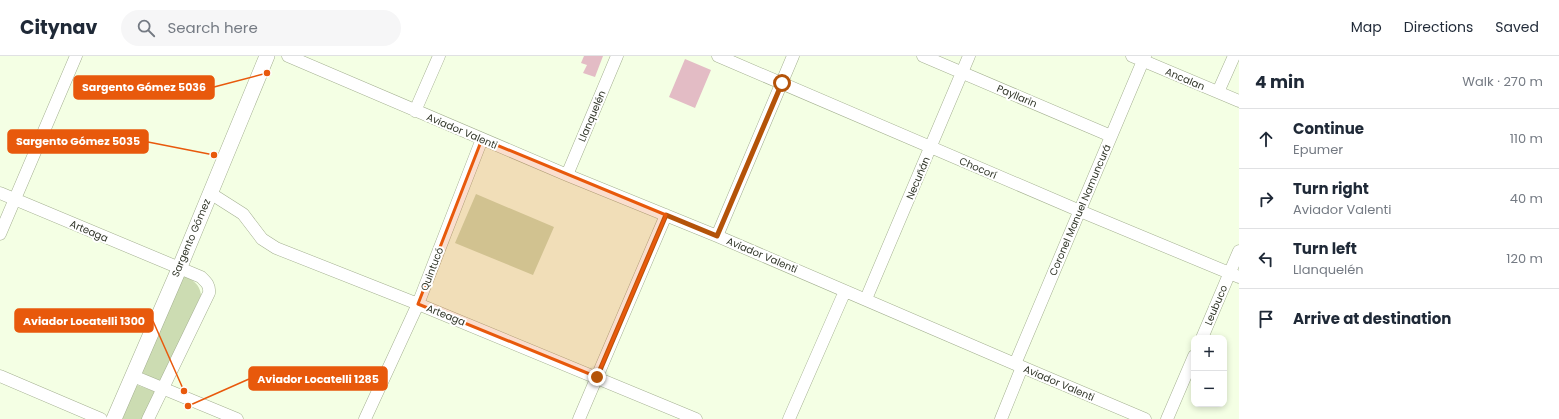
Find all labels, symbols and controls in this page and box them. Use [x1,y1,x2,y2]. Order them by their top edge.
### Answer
search box [121,10,401,46]
text: Citynav [20,14,97,41]
icon: search [135,17,157,39]
text: Search here [167,17,258,38]
text: Map [1351,17,1382,37]
text: Directions [1404,17,1473,37]
text: Saved [1495,17,1539,37]
street label: Ancalan [1163,64,1207,94]
text: 4 min [1255,70,1305,94]
text: Walk · 270 m [1462,72,1543,91]
route start [773,74,791,92]
callout: Sargento Gómez 5036 [74,76,214,99]
text: Sargento Gómez 5036 [82,79,206,95]
street label: Payllarin [995,81,1039,111]
street label: Llanquelén [574,88,610,144]
street label: Aviador Valenti [424,109,500,153]
text: Continue [1293,118,1364,139]
icon: ahead [1255,128,1277,150]
text: 110 m [1510,129,1543,148]
callout: Sargento Gómez 5035 [8,130,148,153]
text: Sargento Gómez 5035 [16,133,140,149]
text: Epumer [1293,140,1343,159]
street label: Coronel Manuel Namuncurá [1045,142,1115,278]
street label: Chocorí [957,153,999,183]
street label: Necuñán [902,154,934,202]
text: Turn right [1293,178,1369,199]
icon: right [1255,188,1277,210]
text: 40 m [1510,189,1543,208]
street label: Sargento Gómez [168,196,214,279]
text: Aviador Valenti [1293,200,1392,219]
street label: Arteaga [67,216,111,246]
street label: Aviador Valenti [724,233,800,277]
text: Turn left [1293,238,1357,259]
street label: Quintucó [417,245,447,293]
icon: left [1255,248,1277,270]
text: 120 m [1506,249,1543,268]
text: Llanquelén [1293,260,1364,279]
street label: Leubuco [1201,282,1231,328]
street label: Arteaga [424,300,468,330]
icon: arrive [1255,308,1277,330]
text: Arrive at destination [1293,308,1451,329]
callout: Aviador Locatelli 1300 [15,309,153,332]
text: Aviador Locatelli 1300 [23,313,145,329]
map controls [1191,335,1227,407]
button: + [1191,335,1227,371]
street label: Aviador Valenti [1021,361,1097,405]
callout: Aviador Locatelli 1285 [249,367,387,390]
route end [588,368,606,386]
text: Aviador Locatelli 1285 [257,371,379,387]
button: − [1191,371,1227,407]

